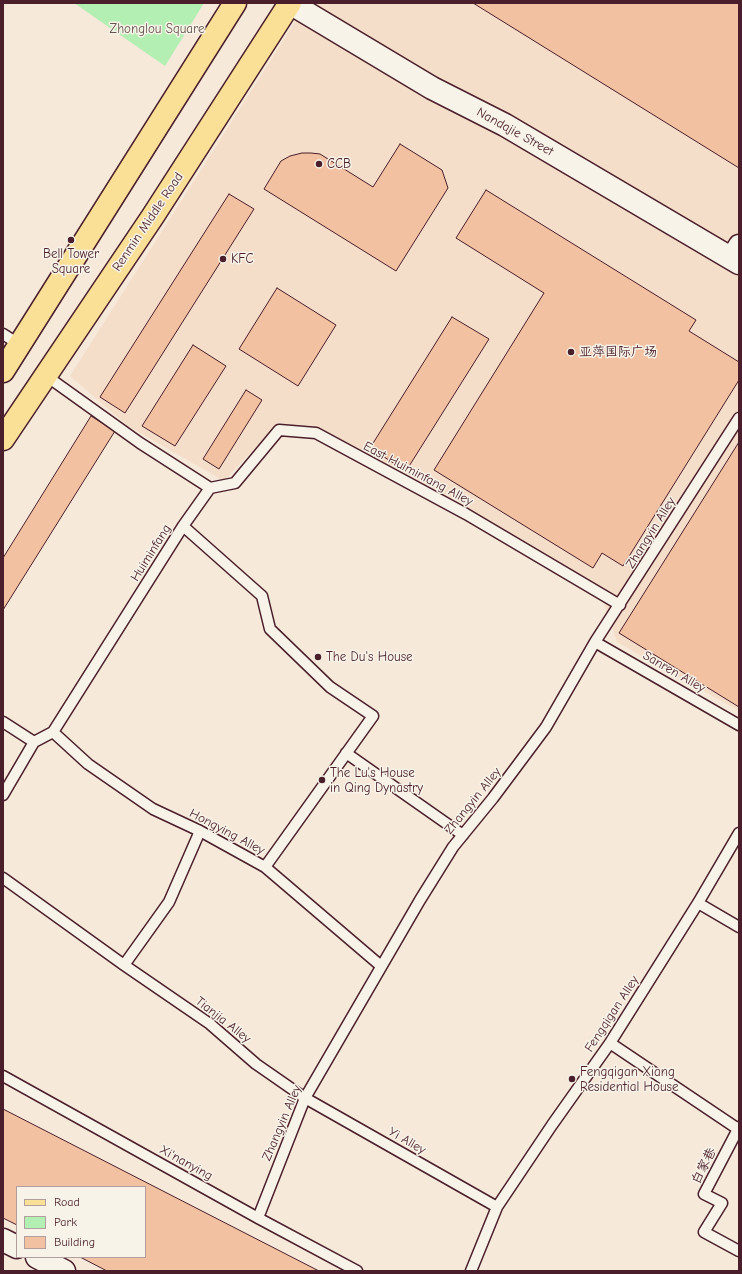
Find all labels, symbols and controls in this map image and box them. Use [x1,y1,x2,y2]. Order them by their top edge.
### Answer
park label: Zhonglou Square [110,21,204,37]
street label: Nandajie Street [474,104,556,160]
place label: CCB [327,156,351,172]
marker: CCB [314,159,324,169]
street label: Renmin Middle Road [109,170,187,274]
marker: Bell Tower Square [66,235,76,245]
place label: Bell Tower Square [43,246,99,277]
place label: KFC [231,251,253,267]
marker: KFC [218,254,228,264]
place label: 亚萍国际广场 [579,344,657,360]
marker: 亚萍国际广场 [566,347,576,357]
street label: East Huiminfang Alley [360,438,476,510]
street label: Zhangyin Alley [623,494,679,572]
street label: Huiminfang [127,522,175,584]
street label: Sanren Alley [640,648,708,696]
place label: The Du's House [326,649,413,665]
marker: The Du's House [313,652,323,662]
place label: The Lu's House in Qing Dynastry [330,765,423,796]
street label: Zhangyin Alley [441,765,505,837]
marker: The Lu's House in Qing Dynastry [317,775,327,785]
street label: Hongying Alley [187,806,267,858]
street label: Fengqigan Alley [582,973,642,1055]
street label: Tianjia Alley [192,993,254,1047]
place label: Fengqigan Xiang Residential House [580,1064,678,1095]
marker: Fengqigan Xiang Residential House [567,1074,577,1084]
street label: Zhangyin Alley [259,1083,305,1163]
street label: Yi Alley [386,1124,428,1158]
street label: Xi'nanying [157,1142,215,1184]
street label: 白家巷 [688,1145,720,1187]
legend [16,1186,146,1258]
text: Road [54,1195,80,1209]
text: Park [54,1215,77,1229]
text: Building [54,1235,95,1249]

